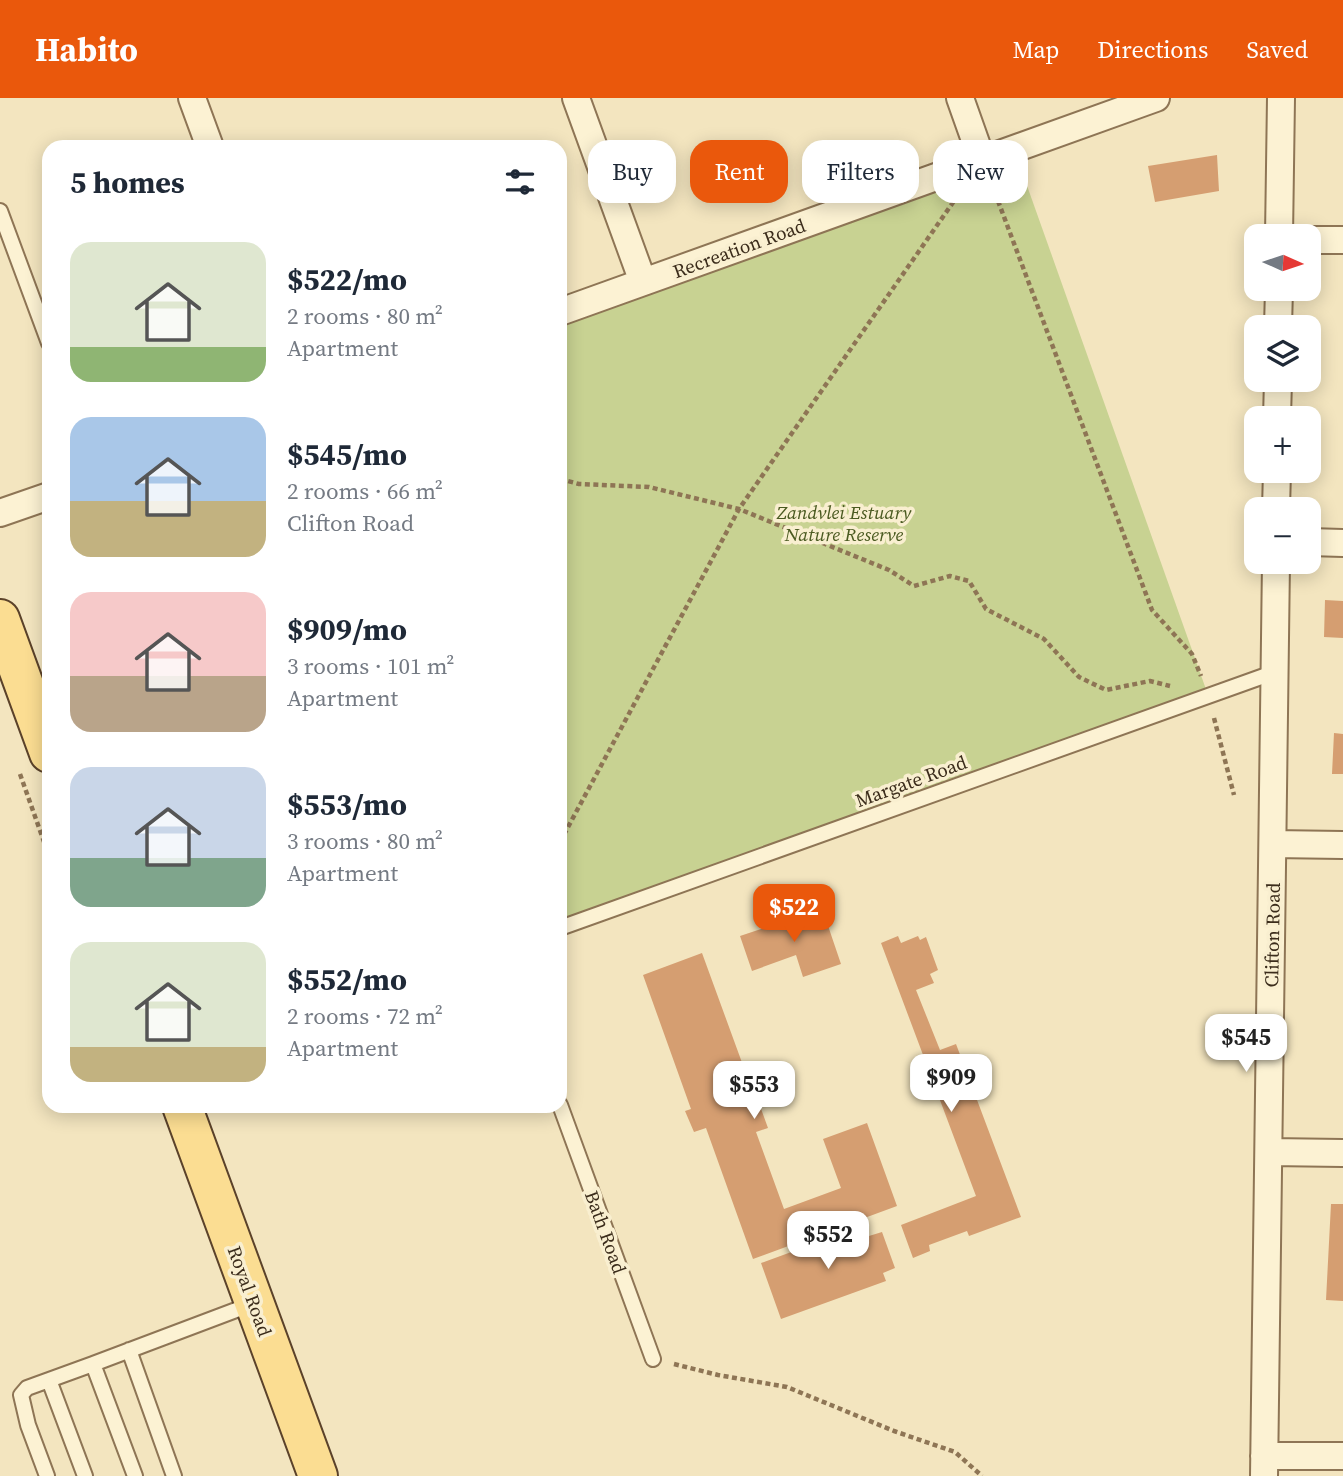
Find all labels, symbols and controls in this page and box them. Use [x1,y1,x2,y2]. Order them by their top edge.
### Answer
text: Habito [35,27,138,72]
text: Map [1012,33,1059,66]
text: Directions [1097,33,1208,66]
text: Saved [1246,33,1308,66]
chip: Buy [588,140,676,203]
chip: Rent [690,140,788,203]
chip: Filters [802,140,919,203]
chip: New [933,140,1028,203]
text: 5 homes [70,162,185,203]
icon: filters [501,163,539,201]
street label: Recreation Road [669,212,809,284]
north arrow [1244,224,1321,301]
map controls [1244,224,1321,574]
text: $522/mo [287,259,407,300]
icon: home [126,270,210,354]
text: 2 rooms · 80 m² [287,300,443,332]
button: layers [1244,315,1321,392]
text: Apartment [287,332,398,364]
button: + [1244,406,1321,483]
text: $545/mo [287,434,407,475]
icon: home [126,445,210,529]
text: 2 rooms · 66 m² [287,475,443,507]
button: − [1244,497,1321,574]
park label: Zandvlei Estuary Nature Reserve [776,499,912,547]
text: Clifton Road [287,507,414,539]
text: $909/mo [287,609,407,650]
icon: home [126,620,210,704]
text: 3 rooms · 101 m² [287,650,454,682]
text: Apartment [287,682,398,714]
street label: Margate Road [852,749,970,813]
text: $553/mo [287,784,407,825]
icon: home [126,795,210,879]
text: 3 rooms · 80 m² [287,825,443,857]
text: Apartment [287,857,398,889]
street label: Clifton Road [1258,882,1286,988]
pin: $522 [753,884,835,944]
text: $522 [769,891,819,923]
text: $552/mo [287,959,407,1000]
icon: home [126,970,210,1054]
text: 2 rooms · 72 m² [287,1000,443,1032]
pin: $545 [1205,1014,1287,1074]
text: $545 [1221,1021,1271,1053]
text: Apartment [287,1032,398,1064]
pin: $909 [910,1054,992,1114]
text: $909 [926,1061,976,1093]
pin: $553 [713,1062,795,1121]
text: $553 [729,1068,779,1100]
street label: Bath Road [579,1187,633,1277]
pin: $552 [787,1212,869,1271]
text: $552 [803,1218,853,1250]
street label: Royal Road [222,1242,278,1340]

